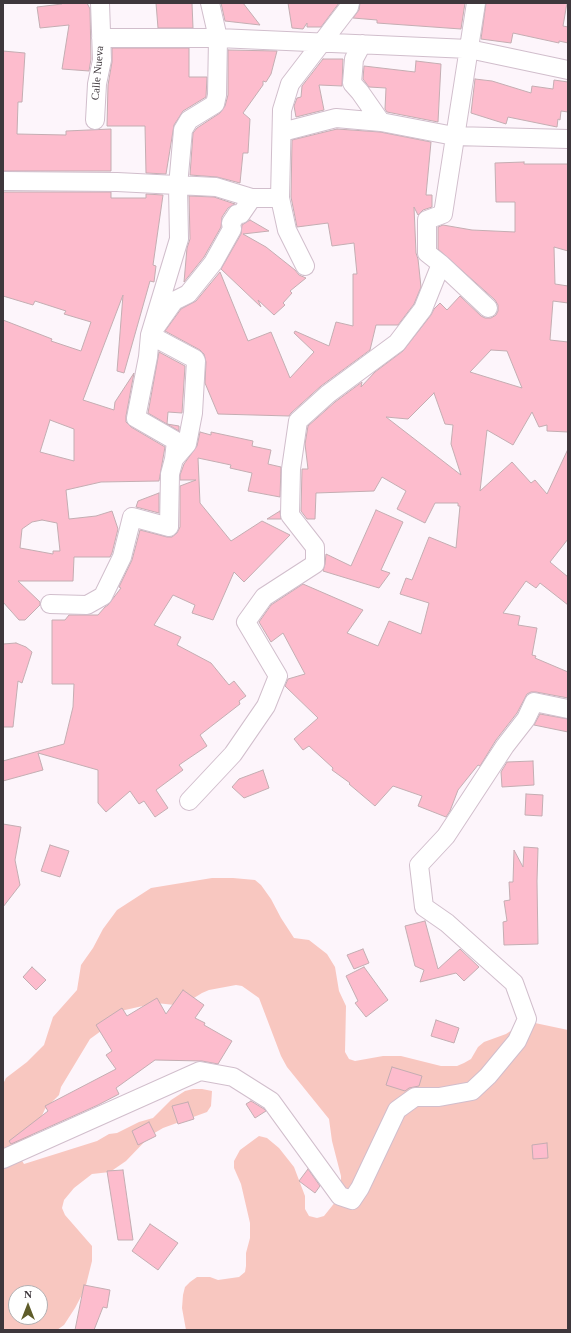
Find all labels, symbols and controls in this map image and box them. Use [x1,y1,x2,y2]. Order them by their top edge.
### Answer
street label: Calle Nueva [89,45,107,101]
north arrow [8,1285,48,1325]
text: N [24,1288,32,1300]

